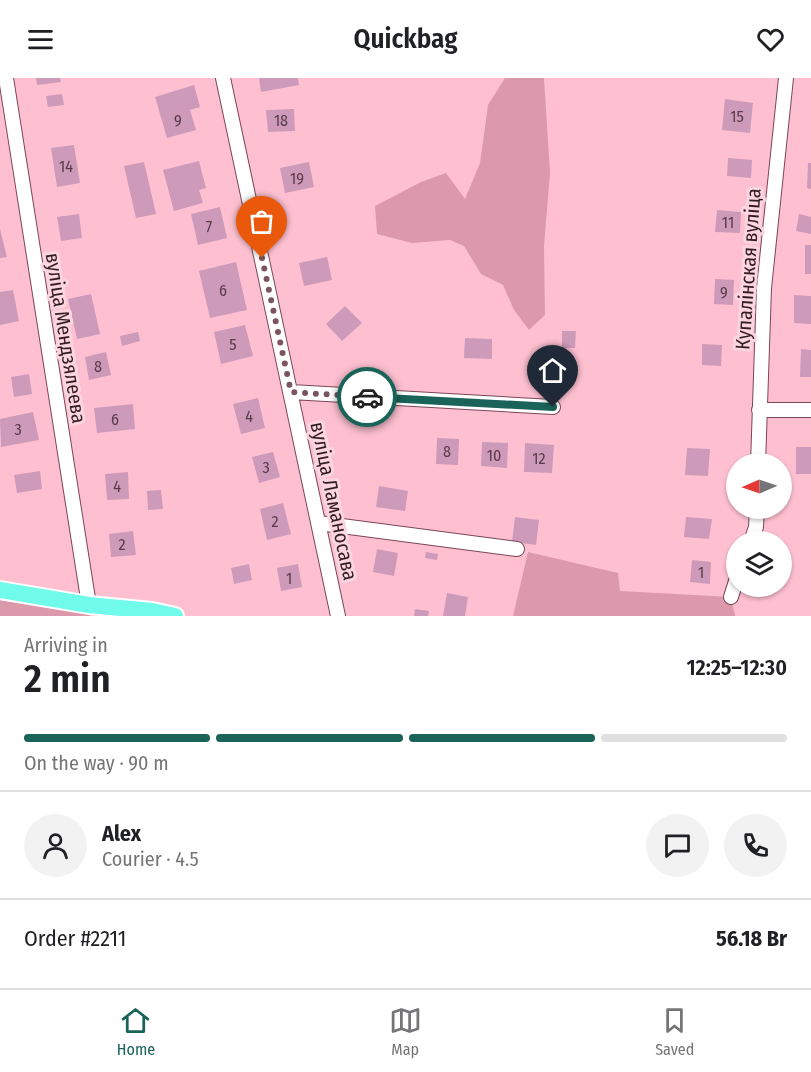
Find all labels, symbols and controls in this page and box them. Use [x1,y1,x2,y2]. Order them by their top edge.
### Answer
icon: menu [24,23,57,56]
text: Quickbag [354,23,457,55]
icon: heart [754,23,787,56]
house number: 15 [730,107,744,126]
house number: 9 [174,111,182,130]
house number: 18 [274,111,288,130]
house number: 14 [59,157,73,176]
house number: 19 [290,169,304,188]
street label: Купалінская вуліца [730,187,766,351]
pin [236,196,287,258]
icon: bag [245,205,278,238]
house number: 11 [722,213,734,232]
house number: 7 [206,217,213,236]
street label: вуліца Мендзялеева [41,251,91,425]
house number: 6 [219,281,227,300]
house number: 9 [720,283,728,302]
house number: 5 [229,335,237,354]
pin [527,345,578,407]
icon: home [536,354,569,387]
house number: 8 [94,357,102,376]
courier [337,367,397,427]
icon: car [351,381,384,414]
house number: 4 [245,407,253,426]
house number: 6 [111,410,119,429]
house number: 3 [14,420,22,439]
street label: вуліца Ламаносава [305,420,363,582]
house number: 8 [443,442,451,461]
house number: 10 [487,446,501,465]
house number: 12 [532,449,546,468]
north arrow [726,453,792,519]
map controls [726,453,792,597]
house number: 3 [262,458,270,477]
house number: 4 [113,477,121,496]
house number: 2 [271,512,279,531]
button: layers [726,531,792,597]
house number: 2 [118,535,126,554]
house number: 1 [698,563,704,582]
house number: 1 [286,569,292,588]
text: Arriving in [24,633,108,657]
text: 12:25–12:30 [686,654,787,681]
text: 2 min [24,656,111,702]
text: On the way · 90 m [24,751,169,775]
button: person [24,814,87,877]
button: chat [646,814,709,877]
button: phone [724,814,787,877]
text: Alex [102,820,141,847]
text: Courier · 4.5 [102,847,199,871]
text: Order #2211 [24,925,126,952]
text: 56.18 Br [716,925,787,952]
tab: Home [117,1004,155,1059]
tab: Map [389,1004,422,1059]
tab: Saved [655,1004,694,1059]

